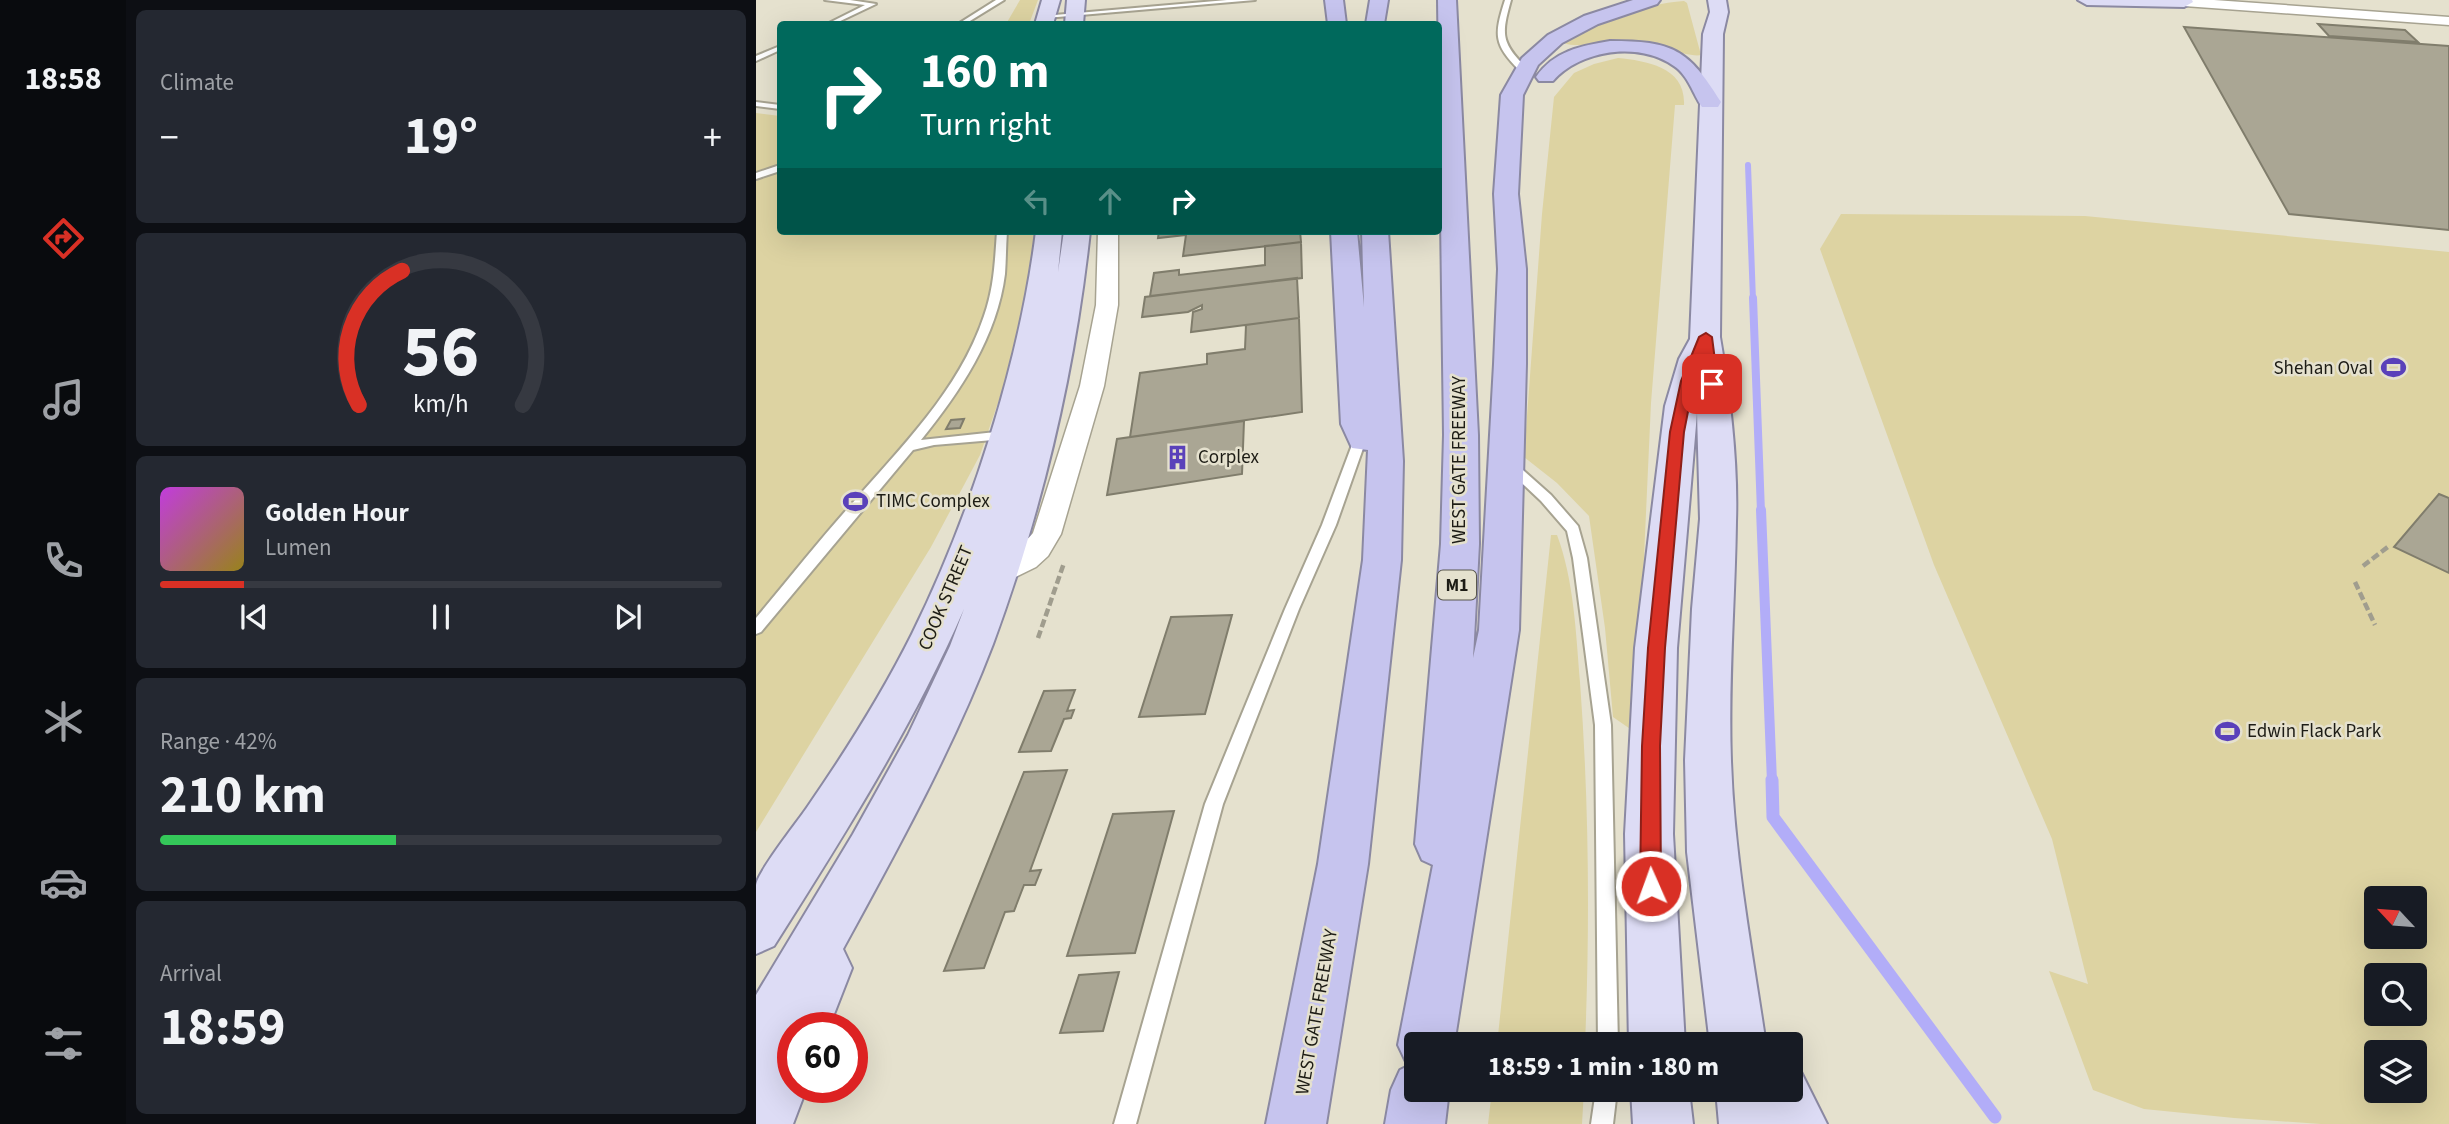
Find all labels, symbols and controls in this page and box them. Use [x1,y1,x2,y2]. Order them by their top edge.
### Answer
text: 160 m [920,37,1049,107]
icon: right [805,49,896,140]
text: 18:58 [24,56,102,102]
text: Climate [160,66,234,99]
text: 19° [404,100,478,174]
text: Turn right [920,102,1051,148]
text: − [160,111,179,165]
text: + [703,111,722,165]
icon: left [1018,182,1056,220]
icon: ahead [1091,182,1129,220]
icon: right [1164,182,1202,220]
icon: directions [39,214,88,263]
text: 56 [403,301,479,405]
pin [1682,354,1742,414]
sports icon: Shehan Oval [2379,354,2407,382]
place label: Shehan Oval [2273,355,2373,382]
icon: arrive [1693,365,1731,403]
icon: music [39,375,88,424]
street label: WEST GATE FREEWAY [1446,375,1473,544]
text: km/h [413,386,469,422]
building icon: Corplex [1164,443,1192,471]
place label: Corplex [1198,444,1259,471]
sports icon: TIMC Complex [842,487,870,515]
place label: TIMC Complex [876,488,990,515]
text: Golden Hour [265,494,409,531]
text: Lumen [265,531,332,564]
icon: phone [39,536,88,585]
street label: COOK STREET [912,541,980,655]
road number: M1 [1438,570,1476,600]
icon: previous [235,598,273,636]
icon: pause [422,598,460,636]
icon: next [609,598,647,636]
icon: climate [39,697,88,746]
sports icon: Edwin Flack Park [2213,717,2241,745]
place label: Edwin Flack Park [2247,718,2382,745]
text: Range · 42% [160,725,277,758]
text: 210 km [160,759,326,833]
position arrow [1614,849,1688,923]
icon: car [39,858,88,907]
north arrow [2364,886,2427,948]
map controls [2364,886,2427,1103]
street label: WEST GATE FREEWAY [1289,926,1345,1097]
text: Arrival [160,957,222,990]
button: search [2364,963,2427,1026]
text: 18:59 [160,991,285,1065]
speed limit sign: 60 [777,1012,868,1103]
icon: filters [39,1019,88,1068]
button: layers [2364,1040,2427,1103]
text: 18:59 · 1 min · 180 m [1488,1048,1719,1085]

